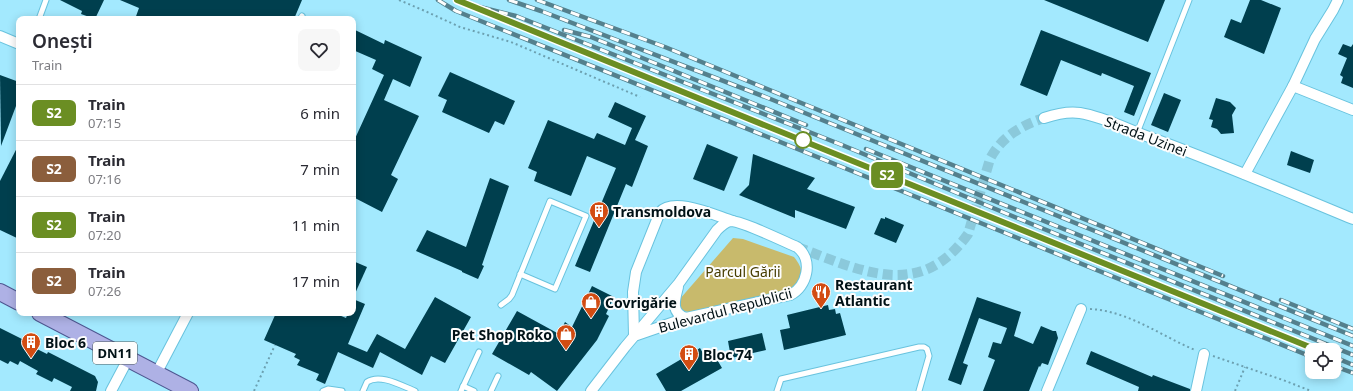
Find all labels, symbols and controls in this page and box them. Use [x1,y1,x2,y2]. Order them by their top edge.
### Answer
text: Onești [32,28,93,54]
button: heart [298,29,340,71]
text: Train [32,56,62,74]
text: Train [88,94,126,114]
text: S2 [46,103,62,122]
text: 6 min [300,103,340,123]
street label: Strada Uzinei [1102,112,1190,160]
text: 07:15 [88,114,121,132]
unlabelled marker [794,131,812,149]
text: Train [88,150,126,170]
text: S2 [46,159,62,178]
text: 7 min [300,159,340,179]
line badge: S2 [869,162,905,188]
text: S2 [879,165,895,184]
text: 07:16 [88,170,121,188]
building icon: Transmoldova [588,200,610,228]
place label: Transmoldova [613,202,711,221]
text: Train [88,206,126,226]
text: S2 [46,215,62,234]
text: 11 min [292,215,340,235]
text: 07:20 [88,226,121,244]
text: Train [88,262,126,282]
park label: Parcul Gării [705,262,781,281]
text: S2 [46,271,62,290]
text: 17 min [292,271,340,291]
place label: Restaurant Atlantic [835,275,913,310]
restaurant icon: Restaurant Atlantic [810,281,832,309]
text: 07:26 [88,282,121,300]
street label: Bulevardul Republicii [656,283,794,337]
shop icon: Covrigărie [580,291,602,319]
place label: Covrigărie [605,293,677,312]
shop icon: Pet Shop Roko [555,323,577,351]
place label: Pet Shop Roko [452,325,552,344]
building icon: Bloc 6 [20,331,42,359]
place label: Bloc 6 [45,333,86,352]
road number: DN11 [93,342,137,364]
building icon: Bloc 74 [678,343,700,371]
map controls [1305,343,1341,379]
button: locate [1305,343,1341,379]
place label: Bloc 74 [703,345,752,364]

